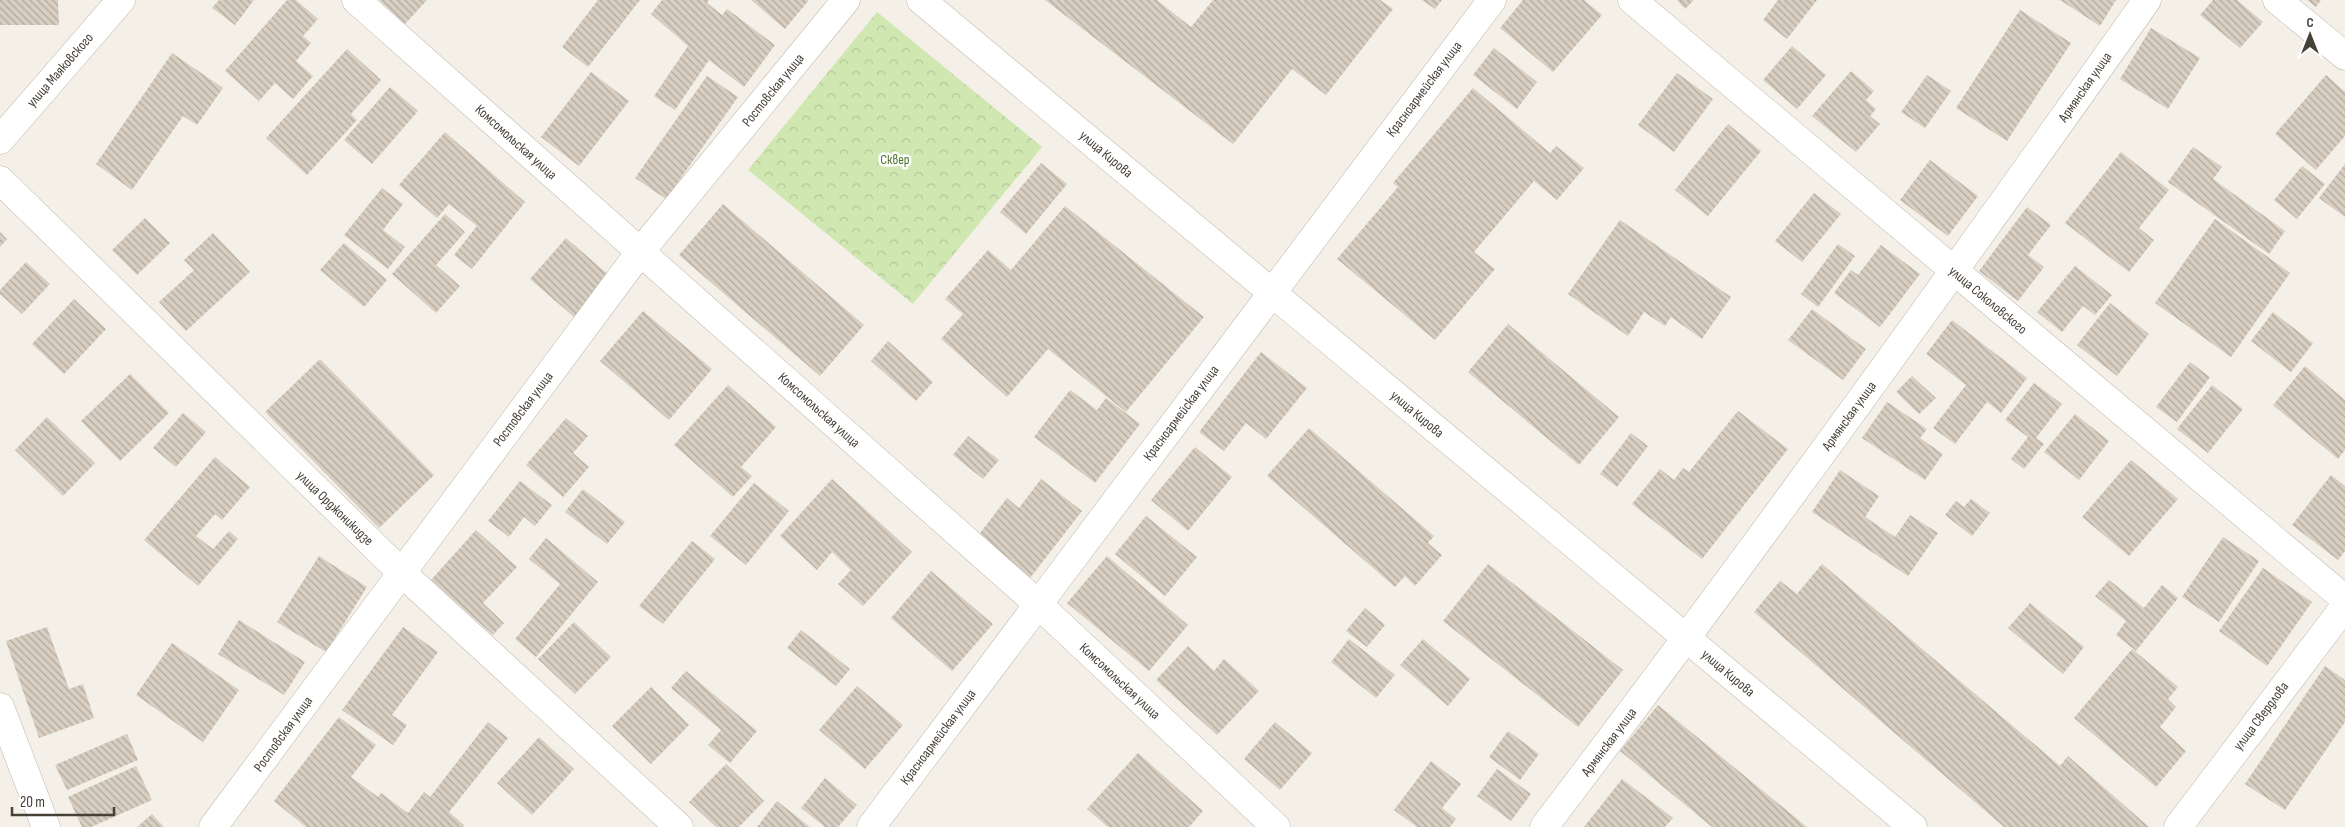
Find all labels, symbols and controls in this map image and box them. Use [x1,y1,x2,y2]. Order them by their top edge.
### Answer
north arrow [2285,10,2335,60]
text: С [2306,14,2314,31]
street label: улица Маяковского [23,29,97,111]
street label: Красноармейская улица [1383,38,1465,140]
street label: Армянская улица [2054,49,2115,126]
street label: Ростовская улица [738,50,808,130]
street label: Комсомольская улица [472,101,560,183]
street label: улица Кирова [1076,127,1136,181]
park label: Сквер [880,151,910,168]
street label: улица Соколовского [1945,262,2031,338]
street label: Красноармейская улица [1140,362,1222,464]
street label: Ростовская улица [489,368,557,450]
street label: Комсомольская улица [775,369,863,451]
street label: Армянская улица [1818,378,1880,455]
street label: улица Кирова [1387,387,1447,441]
street label: улица Орджоникидзе [293,467,377,549]
street label: Комсомольская улица [1076,639,1164,723]
street label: улица Кирова [1698,646,1758,700]
street label: улица Свердлова [2230,678,2292,754]
street label: Красноармейская улица [897,686,979,788]
street label: Ростовская улица [250,693,316,775]
street label: Армянская улица [1577,704,1640,780]
scale bar [12,784,115,816]
text: 20 m [20,793,45,812]

